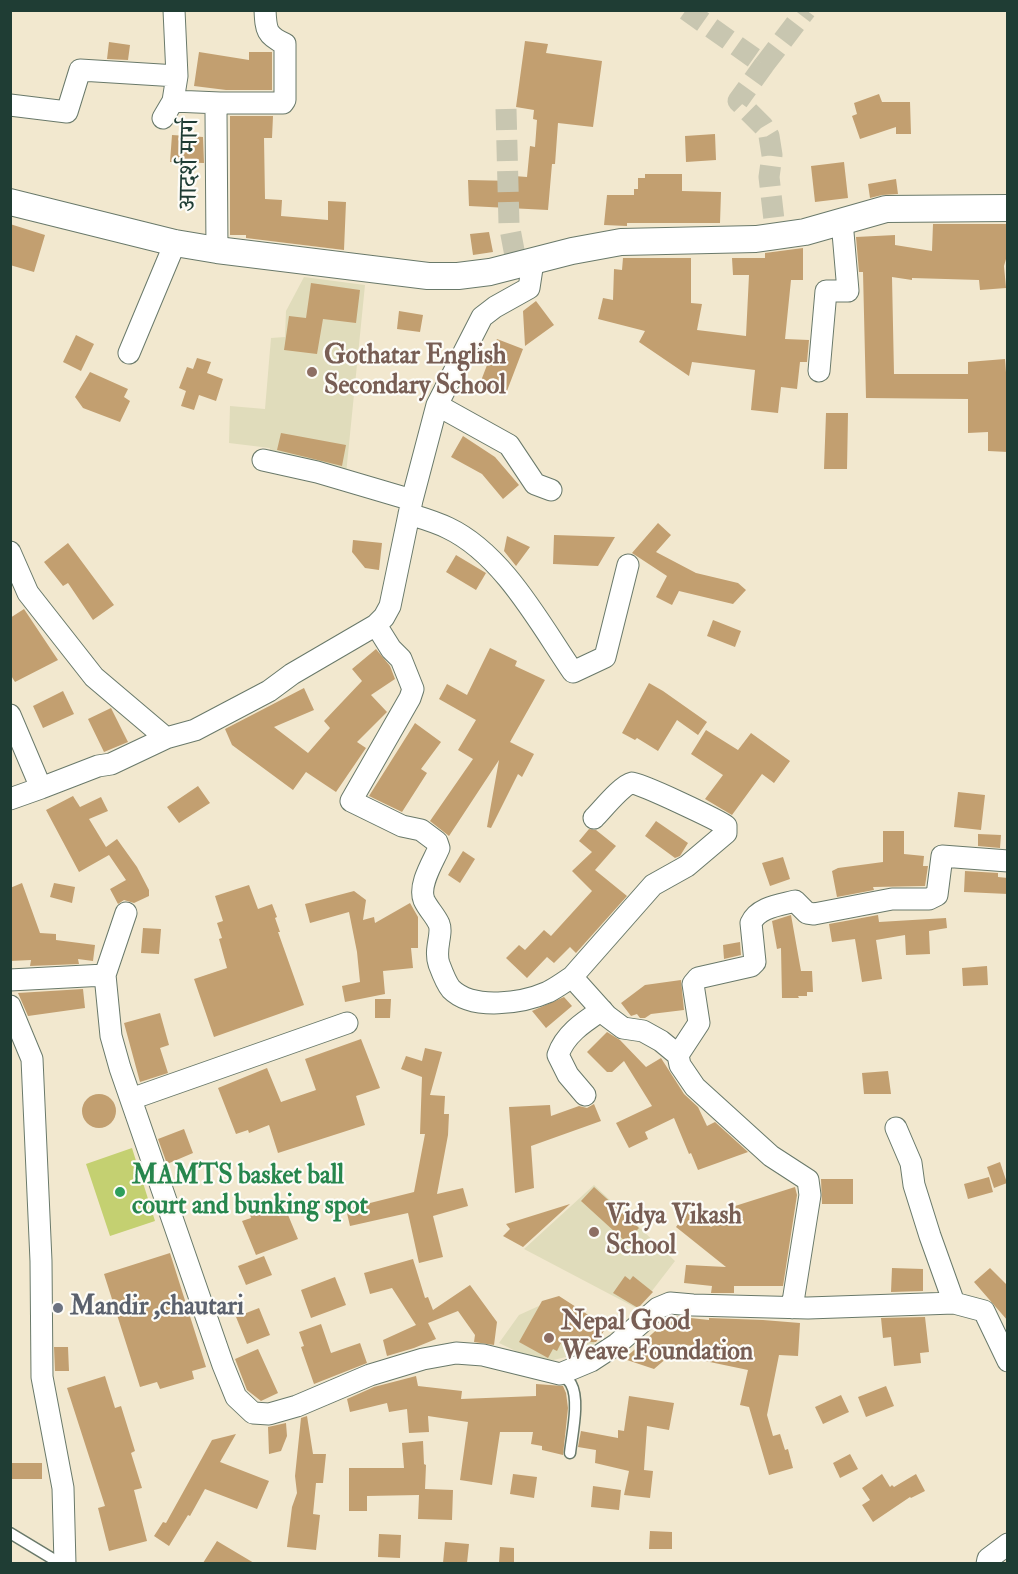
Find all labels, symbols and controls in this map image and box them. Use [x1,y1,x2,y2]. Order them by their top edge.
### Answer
street label: आदर्श मार्ग [175,118,207,212]
place label: Gothatar English Secondary School [324,341,506,402]
marker: Gothatar English Secondary School [305,365,319,379]
place label: MAMTS basket ball court and bunking spot [132,1161,368,1222]
marker: MAMTS basket ball court and bunking spot [113,1185,127,1199]
place label: Vidya Vikash School [606,1201,742,1262]
marker: Vidya Vikash School [587,1225,601,1239]
place label: Mandir ,chautari [70,1292,244,1324]
marker: Mandir ,chautari [51,1301,65,1315]
place label: Nepal Good Weave Foundation [561,1307,753,1368]
marker: Nepal Good Weave Foundation [542,1331,556,1345]

